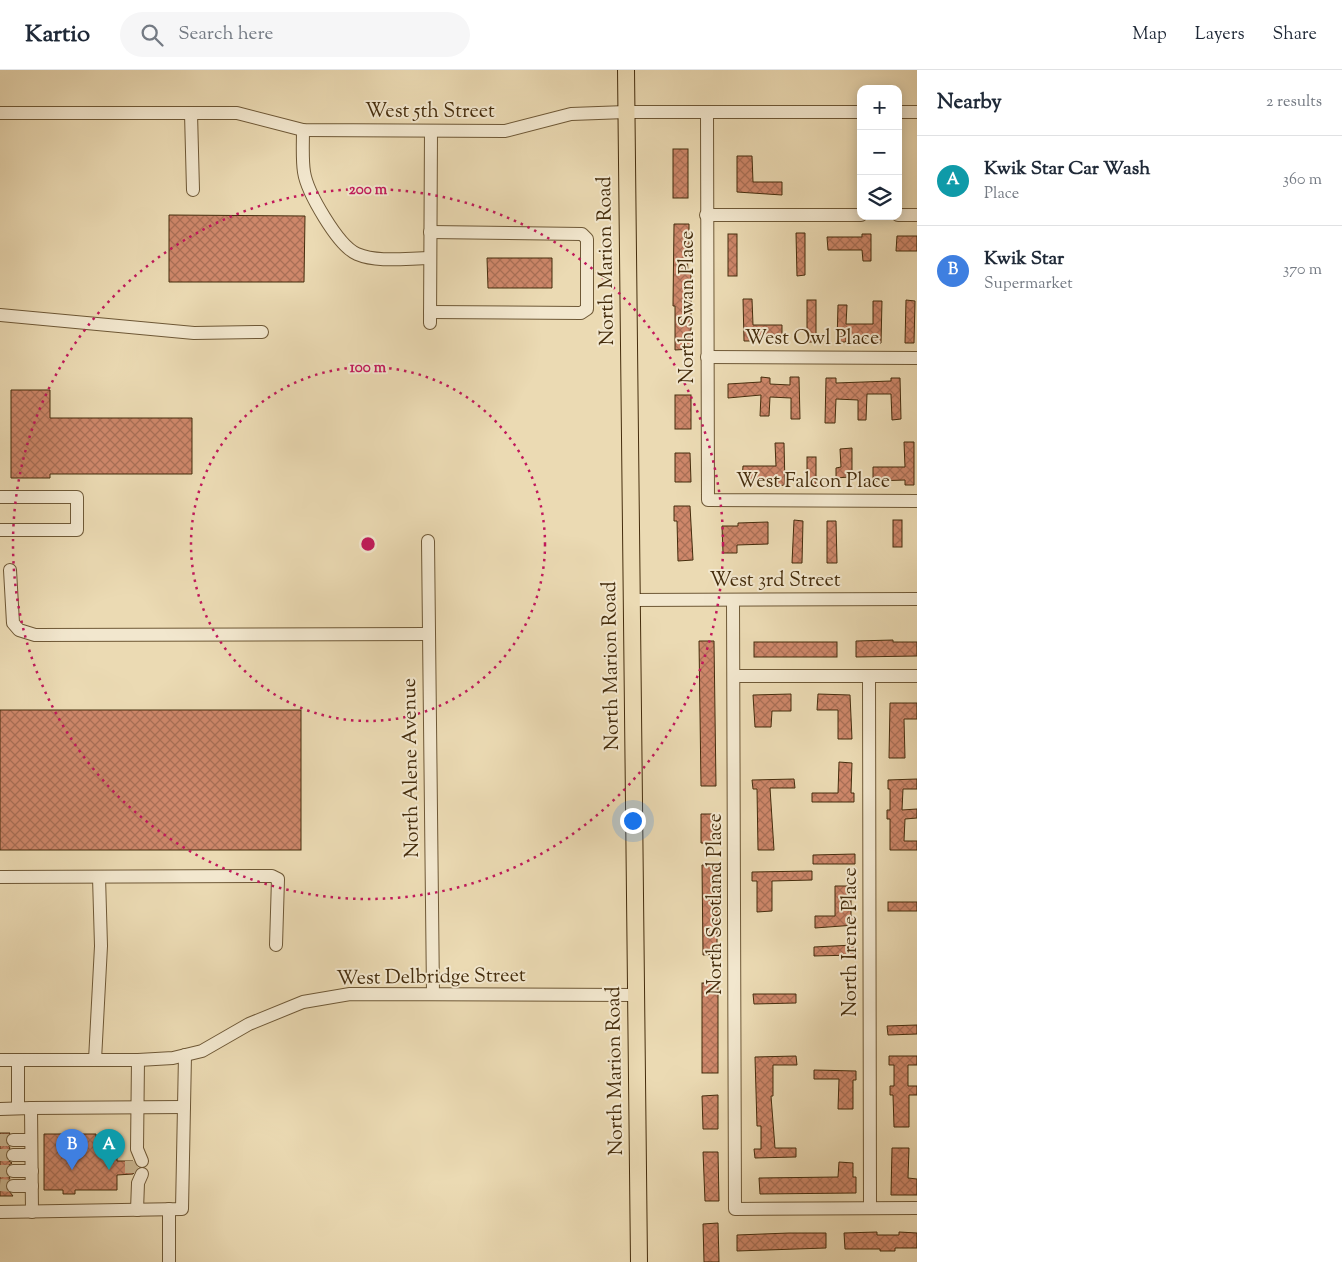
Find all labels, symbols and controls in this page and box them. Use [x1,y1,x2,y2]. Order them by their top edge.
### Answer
search box [120,12,470,57]
text: Kartio [25,18,90,52]
icon: search [138,21,166,49]
text: Search here [178,21,273,48]
text: Map [1132,22,1167,48]
text: Layers [1195,22,1245,48]
text: Share [1273,22,1317,48]
map controls [857,85,902,220]
button: + [857,85,902,130]
text: Nearby [937,88,1002,118]
text: 2 results [1266,91,1322,114]
street label: West 5th Street [365,98,495,127]
button: − [857,130,902,175]
text: Kwik Star Car Wash [984,156,1150,183]
text: A [947,169,960,192]
text: 360 m [1283,169,1322,192]
button: layers [857,175,902,220]
street label: North Marion Road [591,176,623,346]
text: 200 m [349,180,388,201]
text: Place [984,183,1019,206]
street label: North Swan Place [674,230,703,384]
text: Kwik Star [984,246,1064,273]
text: B [948,259,958,282]
text: 370 m [1283,259,1322,282]
text: Supermarket [984,273,1073,296]
street label: West Owl Place [745,325,879,354]
text: 100 m [350,358,387,379]
street label: West Falcon Place [736,468,890,497]
centre of rings [359,535,377,553]
street label: West 3rd Street [709,567,841,596]
street label: North Marion Road [596,581,628,751]
street label: North Alene Avenue [396,678,428,858]
your location [620,808,646,834]
street label: North Scotland Place [702,813,731,995]
street label: North Irene Place [837,867,866,1017]
street label: West Delbridge Street [336,962,526,994]
street label: North Marion Road [600,986,632,1156]
pin: B [56,1129,88,1170]
pin: A [93,1129,125,1170]

